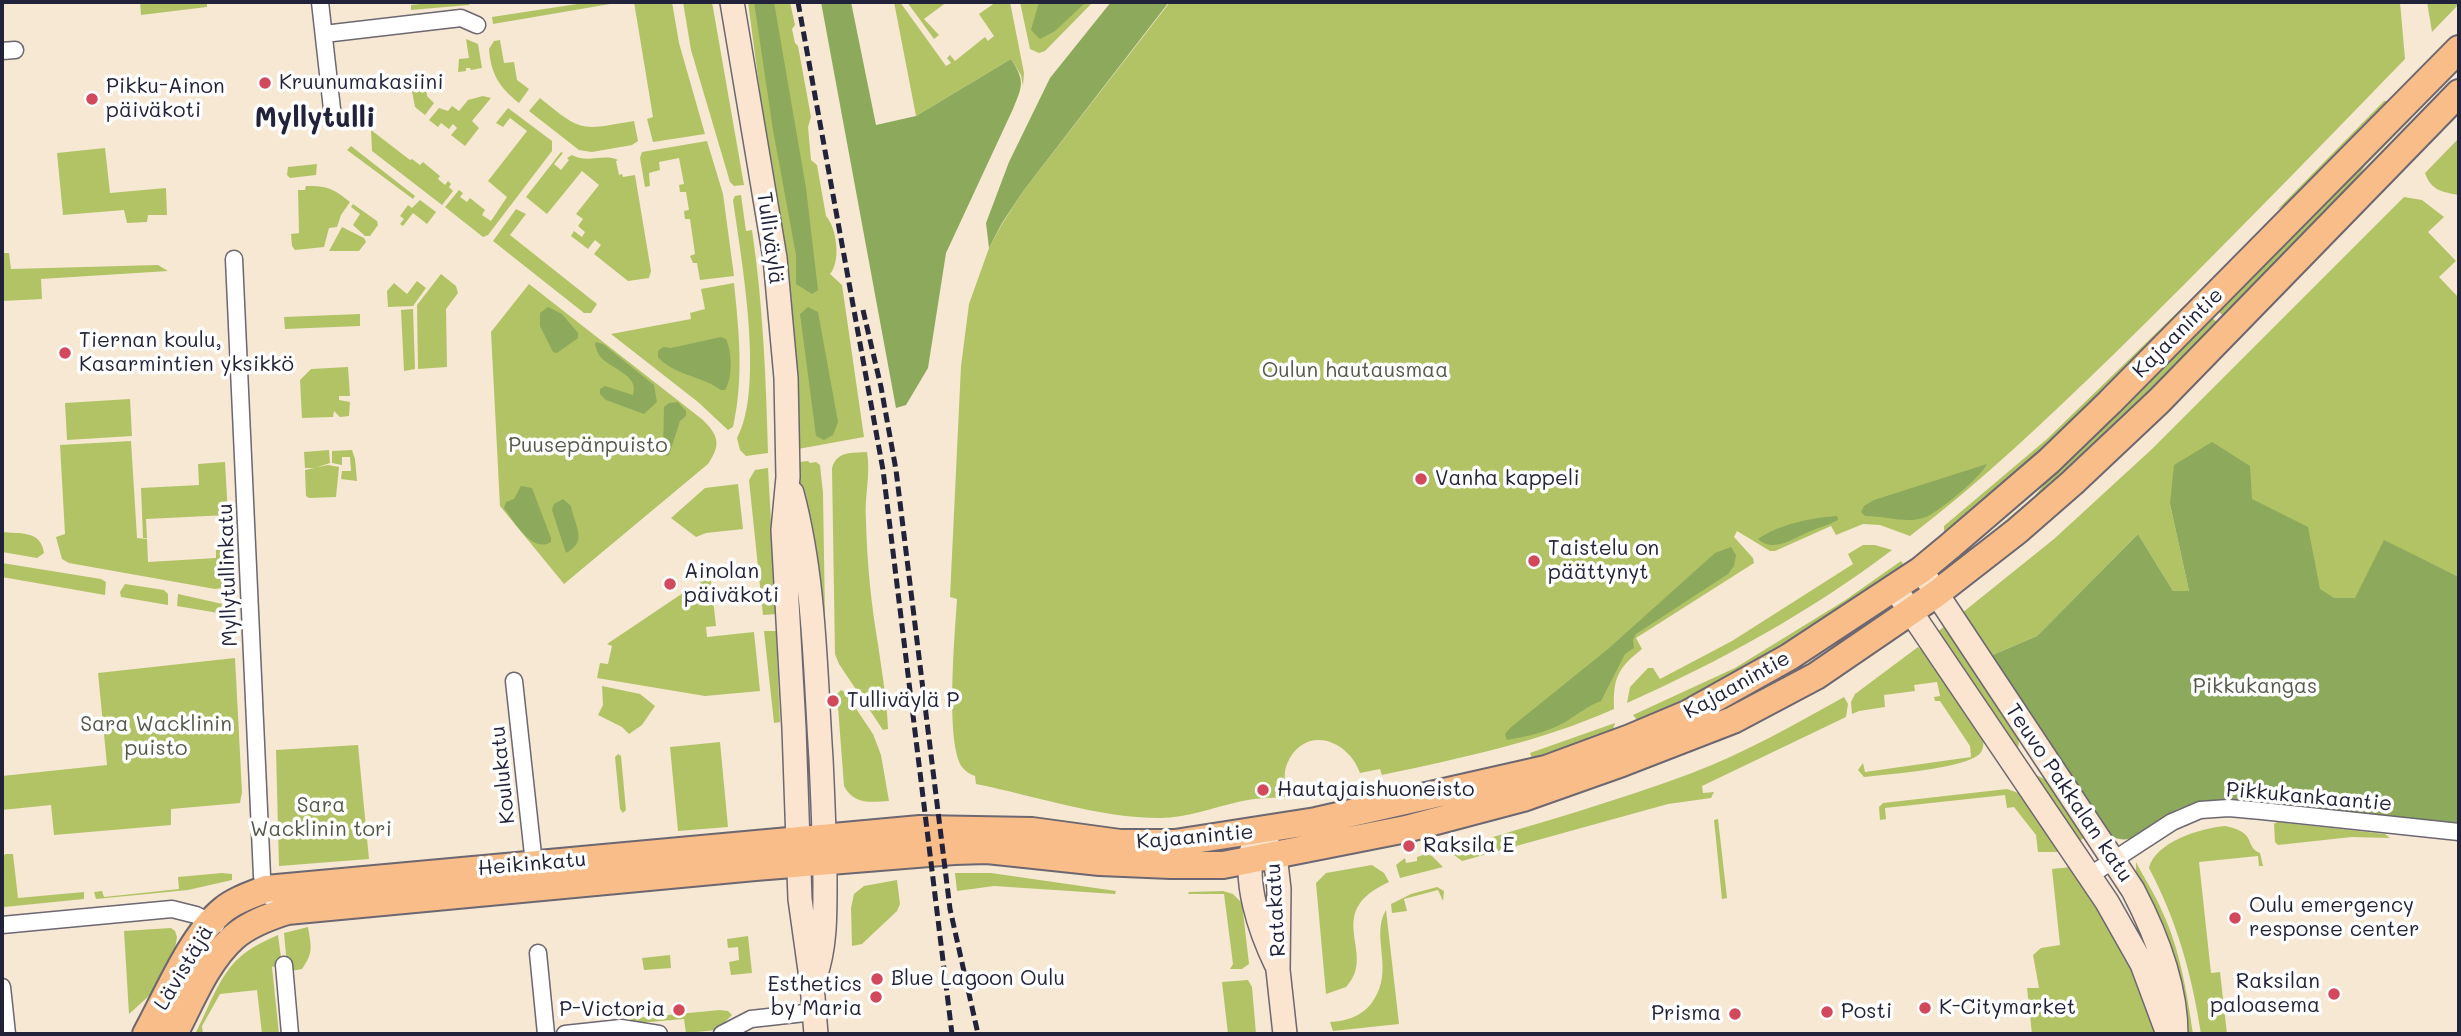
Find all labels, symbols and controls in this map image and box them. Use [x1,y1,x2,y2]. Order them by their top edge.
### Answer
place label: Kruunumakasiini [279,70,444,96]
place label: Pikku-Ainon päiväkoti [106,74,225,124]
marker: Kruunumakasiini [257,75,273,91]
marker: Pikku-Ainon päiväkoti [84,91,100,107]
district label: Myllytulli [254,101,376,135]
street label: Tulliväylä [751,190,789,286]
street label: Kajaanintie [2128,283,2228,383]
place label: Tiernan koulu, Kasarmintien yksikkö [79,328,294,378]
marker: Tiernan koulu, Kasarmintien yksikkö [57,345,73,361]
park label: Oulun hautausmaa [1262,358,1448,384]
park label: Puusepänpuisto [508,433,668,459]
place label: Vanha kappeli [1435,466,1580,492]
marker: Vanha kappeli [1413,471,1429,487]
street label: Myllytullinkatu [213,503,243,647]
place label: Taistelu on päättynyt [1548,536,1659,586]
marker: Taistelu on päättynyt [1526,553,1542,569]
place label: Ainolan päiväkoti [684,559,779,609]
marker: Ainolan päiväkoti [662,576,678,592]
street label: Kajaanintie [1680,646,1794,724]
park label: Pikkukangas [2193,674,2317,700]
place label: Tulliväylä P [847,688,959,714]
marker: Tulliväylä P [825,693,841,709]
street label: Teuvo Pakkalan katu [2000,699,2138,887]
park label: Sara Wacklinin puisto [80,712,232,762]
street label: Koulukatu [485,725,521,825]
place label: Hautajaishuoneisto [1277,777,1474,803]
street label: Pikkukankaantie [2225,777,2393,817]
marker: Hautajaishuoneisto [1255,782,1271,798]
park label: Sara Wacklinin tori [250,793,392,843]
street label: Kajaanintie [1135,819,1255,855]
place label: Raksila E [1423,833,1514,859]
marker: Raksila E [1401,838,1417,854]
street label: Heikinkatu [477,847,587,881]
street label: Ratakatu [1261,862,1291,958]
place label: Oulu emergency response center [2249,893,2419,943]
marker: Oulu emergency response center [2227,910,2243,926]
street label: Lävistäjä [149,921,219,1015]
place label: Blue Lagoon Oulu [891,966,1065,992]
place label: Raksilan paloasema [2210,969,2320,1019]
marker: Blue Lagoon Oulu [869,971,885,987]
place label: Esthetics by Maria [767,972,862,1022]
marker: Raksilan paloasema [2326,986,2342,1002]
marker: Esthetics by Maria [868,989,884,1005]
place label: K-Citymarket [1939,995,2076,1021]
place label: P-Victoria [559,997,665,1023]
place label: Posti [1841,999,1892,1025]
marker: K-Citymarket [1917,1000,1933,1016]
place label: Prisma [1651,1001,1721,1027]
marker: P-Victoria [671,1002,687,1018]
marker: Posti [1819,1004,1835,1020]
marker: Prisma [1727,1006,1743,1022]

